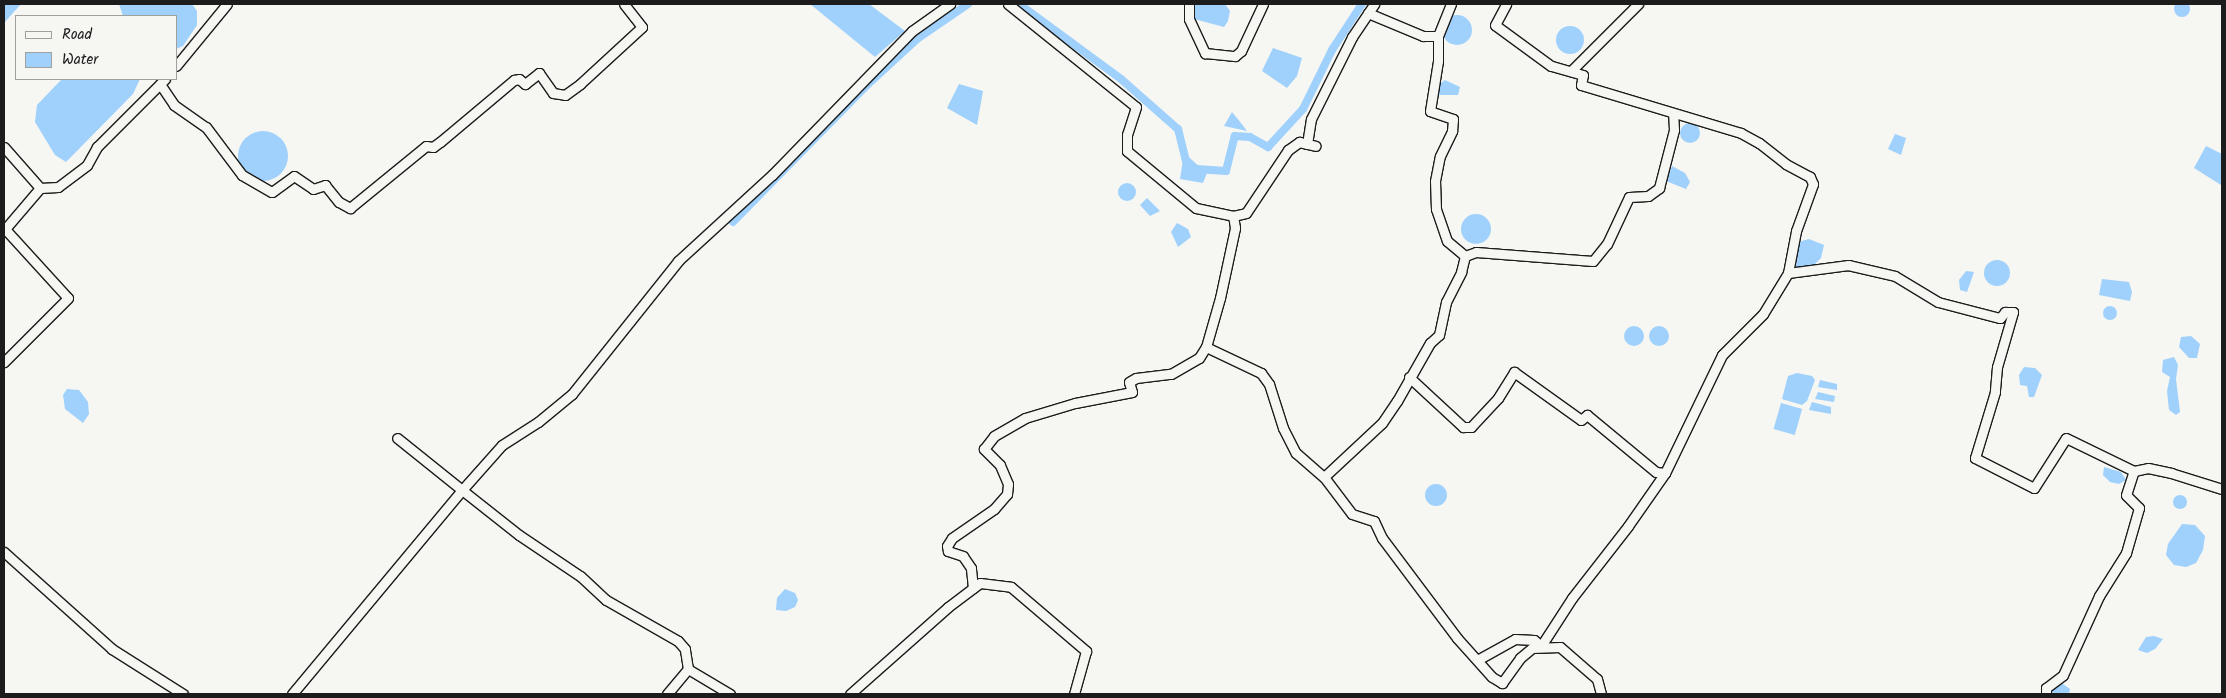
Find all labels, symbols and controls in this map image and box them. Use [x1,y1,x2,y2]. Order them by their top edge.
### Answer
legend [15,15,178,80]
text: Road [62,23,92,47]
text: Water [62,48,98,72]

